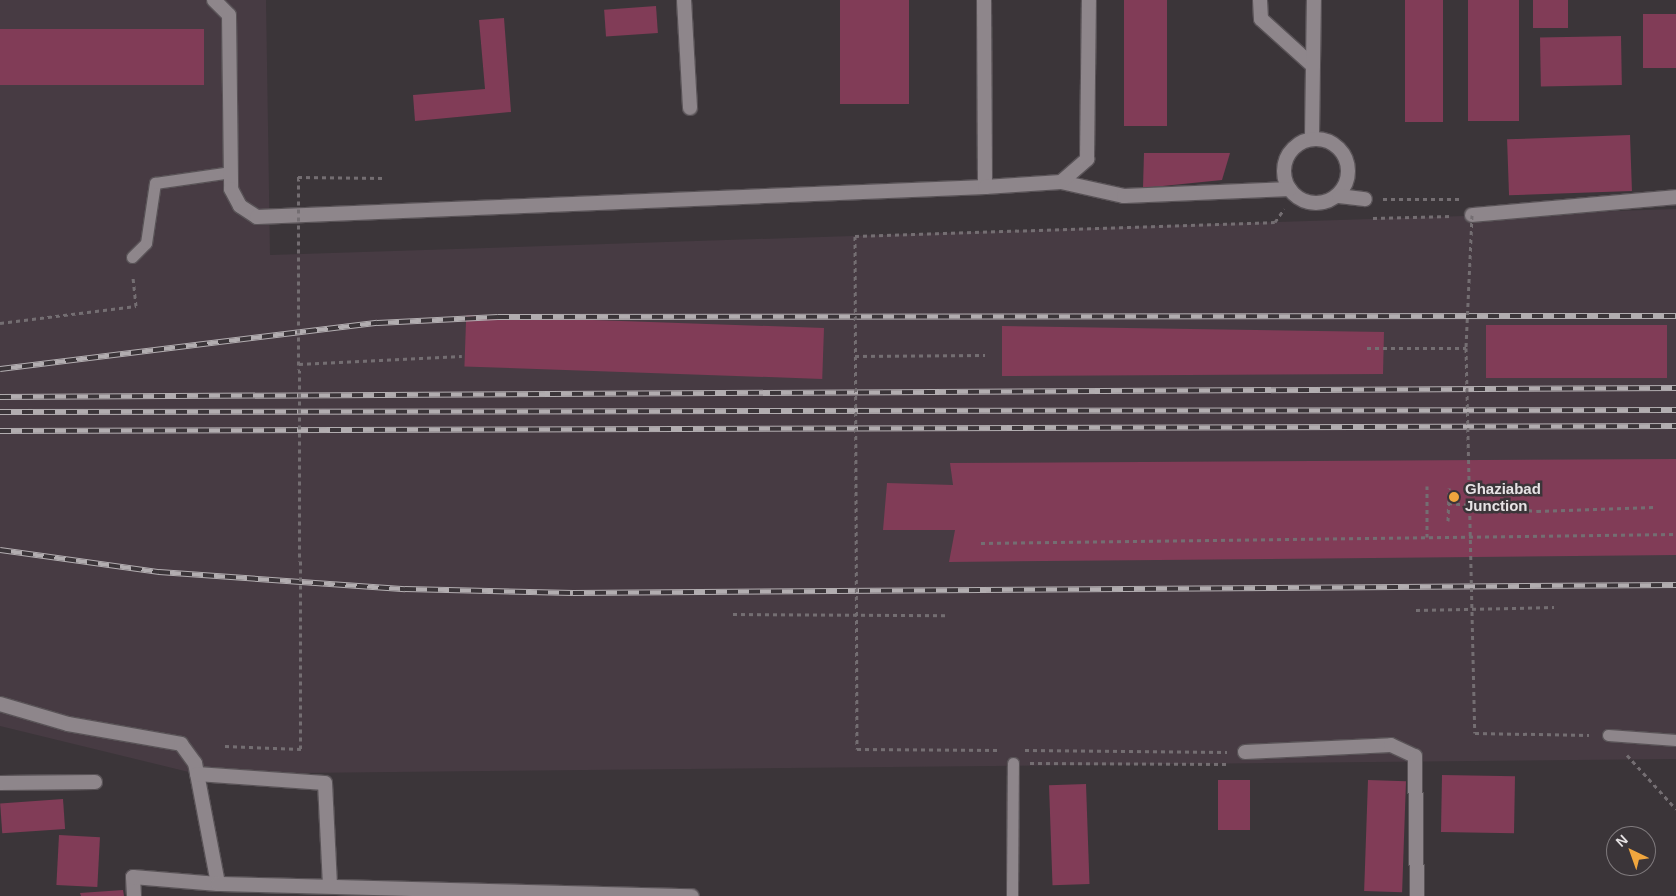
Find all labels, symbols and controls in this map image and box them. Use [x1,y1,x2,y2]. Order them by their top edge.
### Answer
place label: Ghaziabad Junction [1465,479,1541,514]
marker: Ghaziabad Junction [1447,490,1461,504]
north arrow [1606,826,1656,876]
text: N [1613,831,1631,850]

